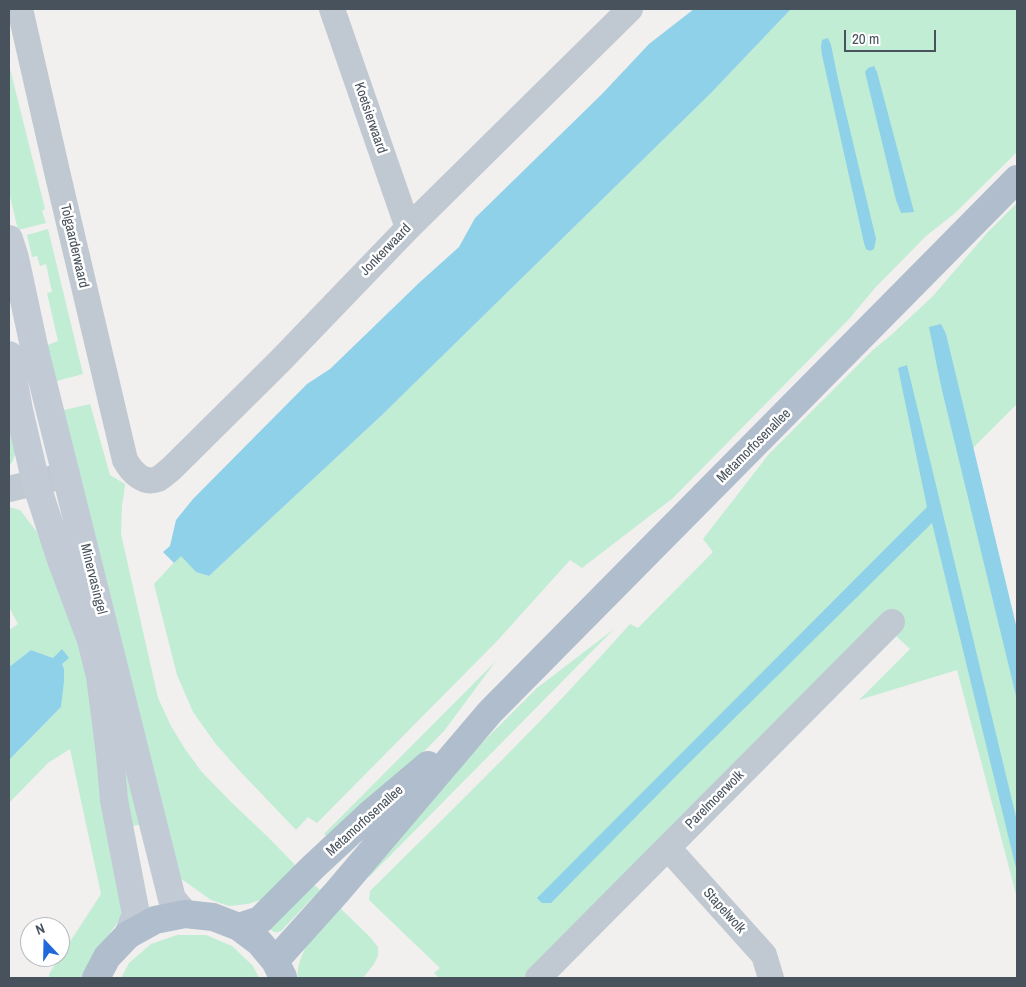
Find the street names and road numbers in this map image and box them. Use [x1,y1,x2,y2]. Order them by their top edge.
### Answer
street label: Koetsierwaard [350,80,390,156]
street label: Tolgaarderwaard [56,202,92,290]
street label: Jonkerwaard [357,221,415,279]
street label: Metamorfosenallee [714,406,794,486]
street label: Minervasingel [76,542,110,616]
street label: Parelmoerwolk [682,767,748,833]
street label: Metamorfosenallee [323,782,407,860]
street label: Stapelwolk [699,885,749,937]

